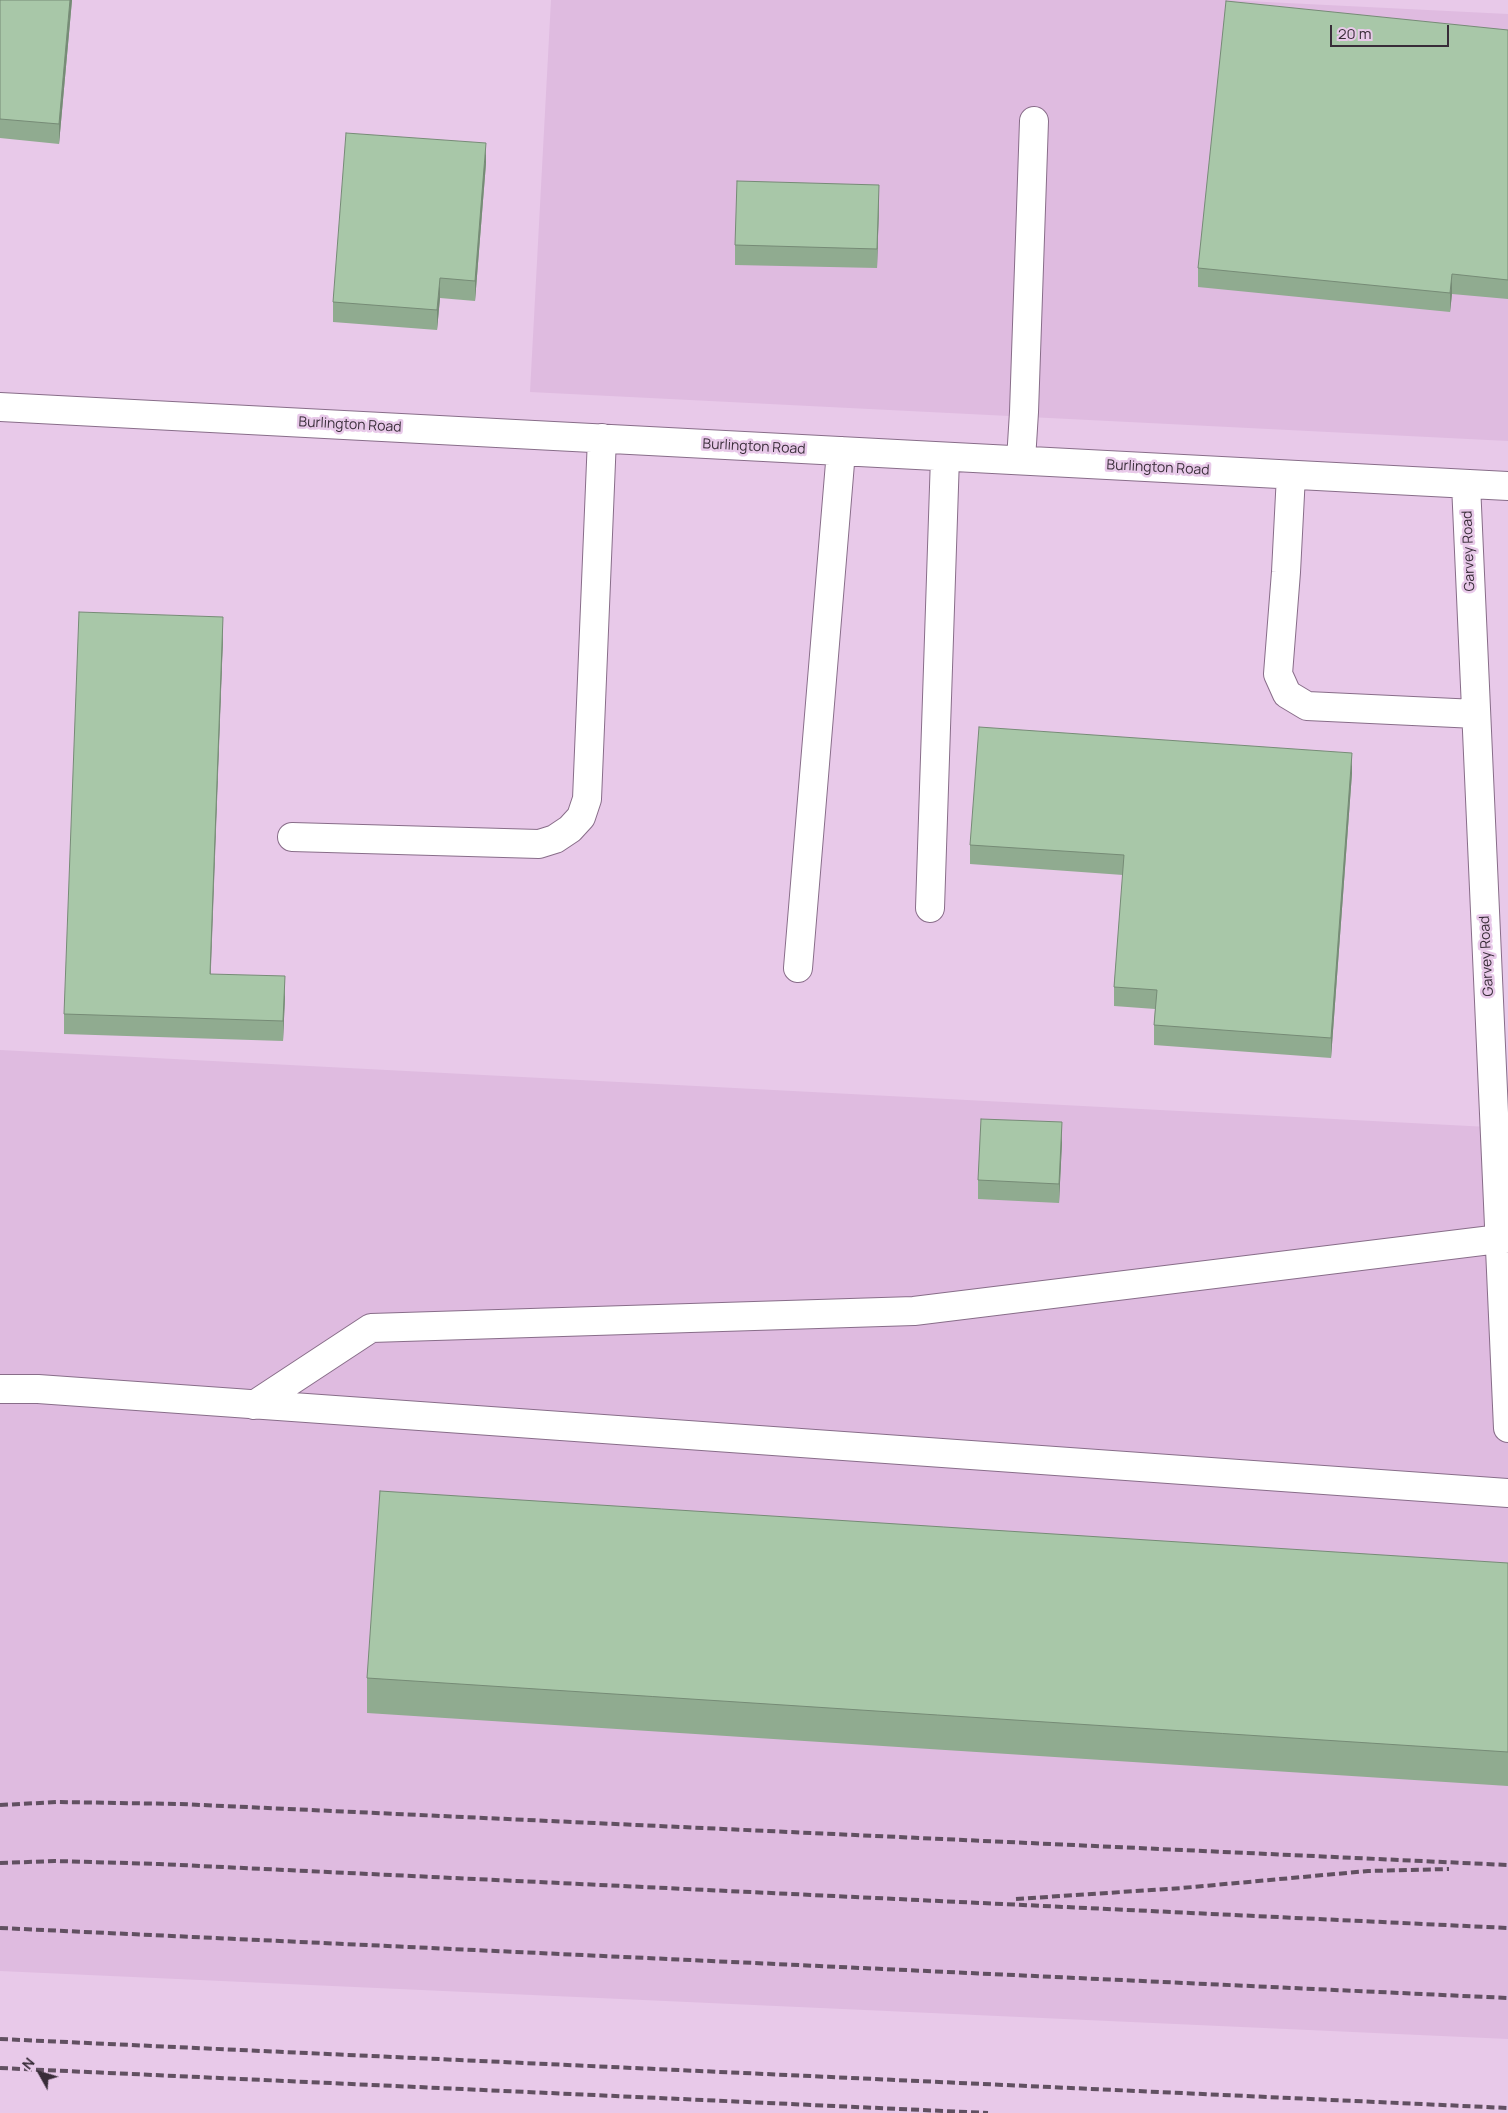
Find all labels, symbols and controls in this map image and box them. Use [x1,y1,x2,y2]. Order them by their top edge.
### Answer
scale bar [1333,15,1452,47]
text: 20 m [1338,23,1371,44]
street label: Burlington Road [298,414,402,436]
street label: Burlington Road [702,436,806,458]
street label: Burlington Road [1106,457,1210,479]
street label: Garvey Road [1459,510,1479,592]
street label: Garvey Road [1476,915,1498,997]
north arrow [15,2048,65,2098]
text: N [17,2053,39,2073]

